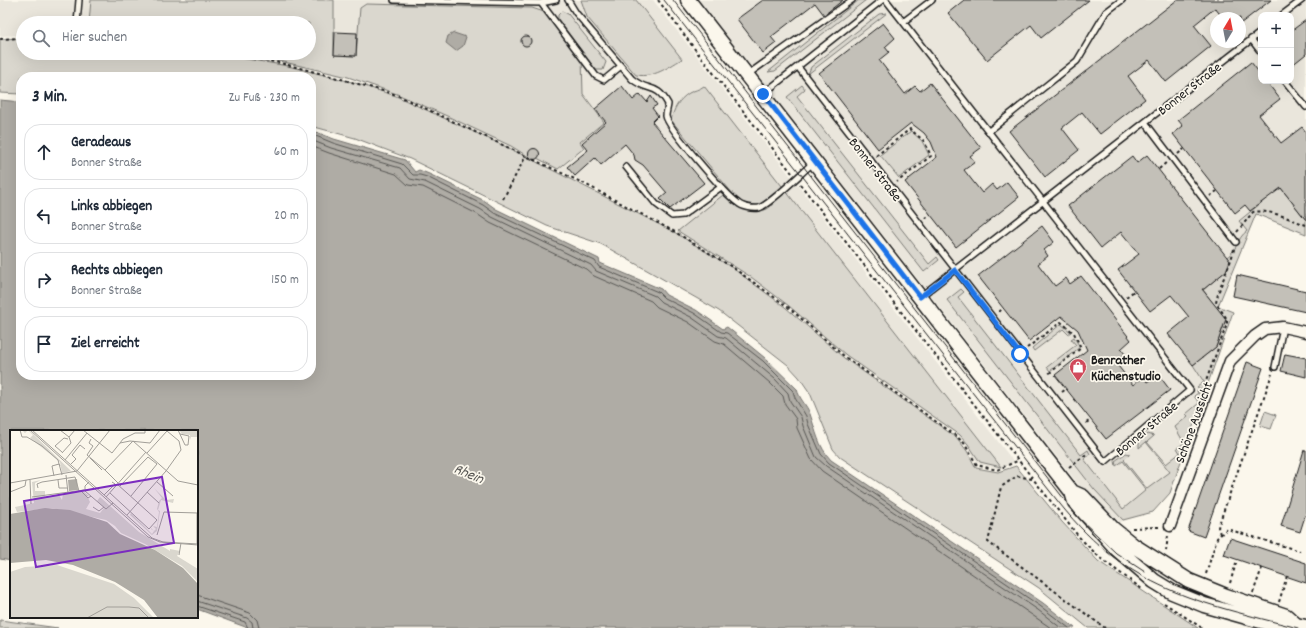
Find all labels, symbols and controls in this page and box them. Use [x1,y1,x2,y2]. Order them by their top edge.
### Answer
north arrow [1210,12,1246,48]
map controls [1258,12,1294,84]
button: + [1258,12,1294,48]
search box [16,16,316,60]
icon: search [30,27,52,49]
text: Hier suchen [62,27,127,49]
button: − [1258,48,1294,84]
street label: Bonner Straße [1154,58,1226,121]
route end [754,85,772,103]
text: 3 Min. [32,86,67,110]
text: Zu Fuß · 230 m [229,89,300,108]
text: Geradeaus [71,132,131,154]
street label: Bonner Straße [843,134,906,206]
icon: ahead [33,141,55,163]
text: 60 m [274,143,299,162]
text: Bonner Straße [71,154,142,173]
text: Links abbiegen [71,196,152,218]
icon: left [33,205,55,227]
text: 20 m [274,207,299,226]
text: Bonner Straße [71,218,142,237]
text: Rechts abbiegen [71,260,163,282]
icon: right [33,269,55,291]
text: 150 m [271,271,299,290]
text: Bonner Straße [71,282,142,301]
icon: arrive [33,333,55,355]
text: Ziel erreicht [71,333,139,355]
route start [1011,345,1029,363]
place label: Benrather Küchenstudio [1091,351,1161,387]
shop icon: Benrather Küchenstudio [1068,357,1088,382]
street label: Schöne Aussicht [1171,379,1219,466]
street label: Bonner Straße [1112,397,1183,462]
inset map [10,430,198,618]
water label: Rhein [450,459,488,491]

